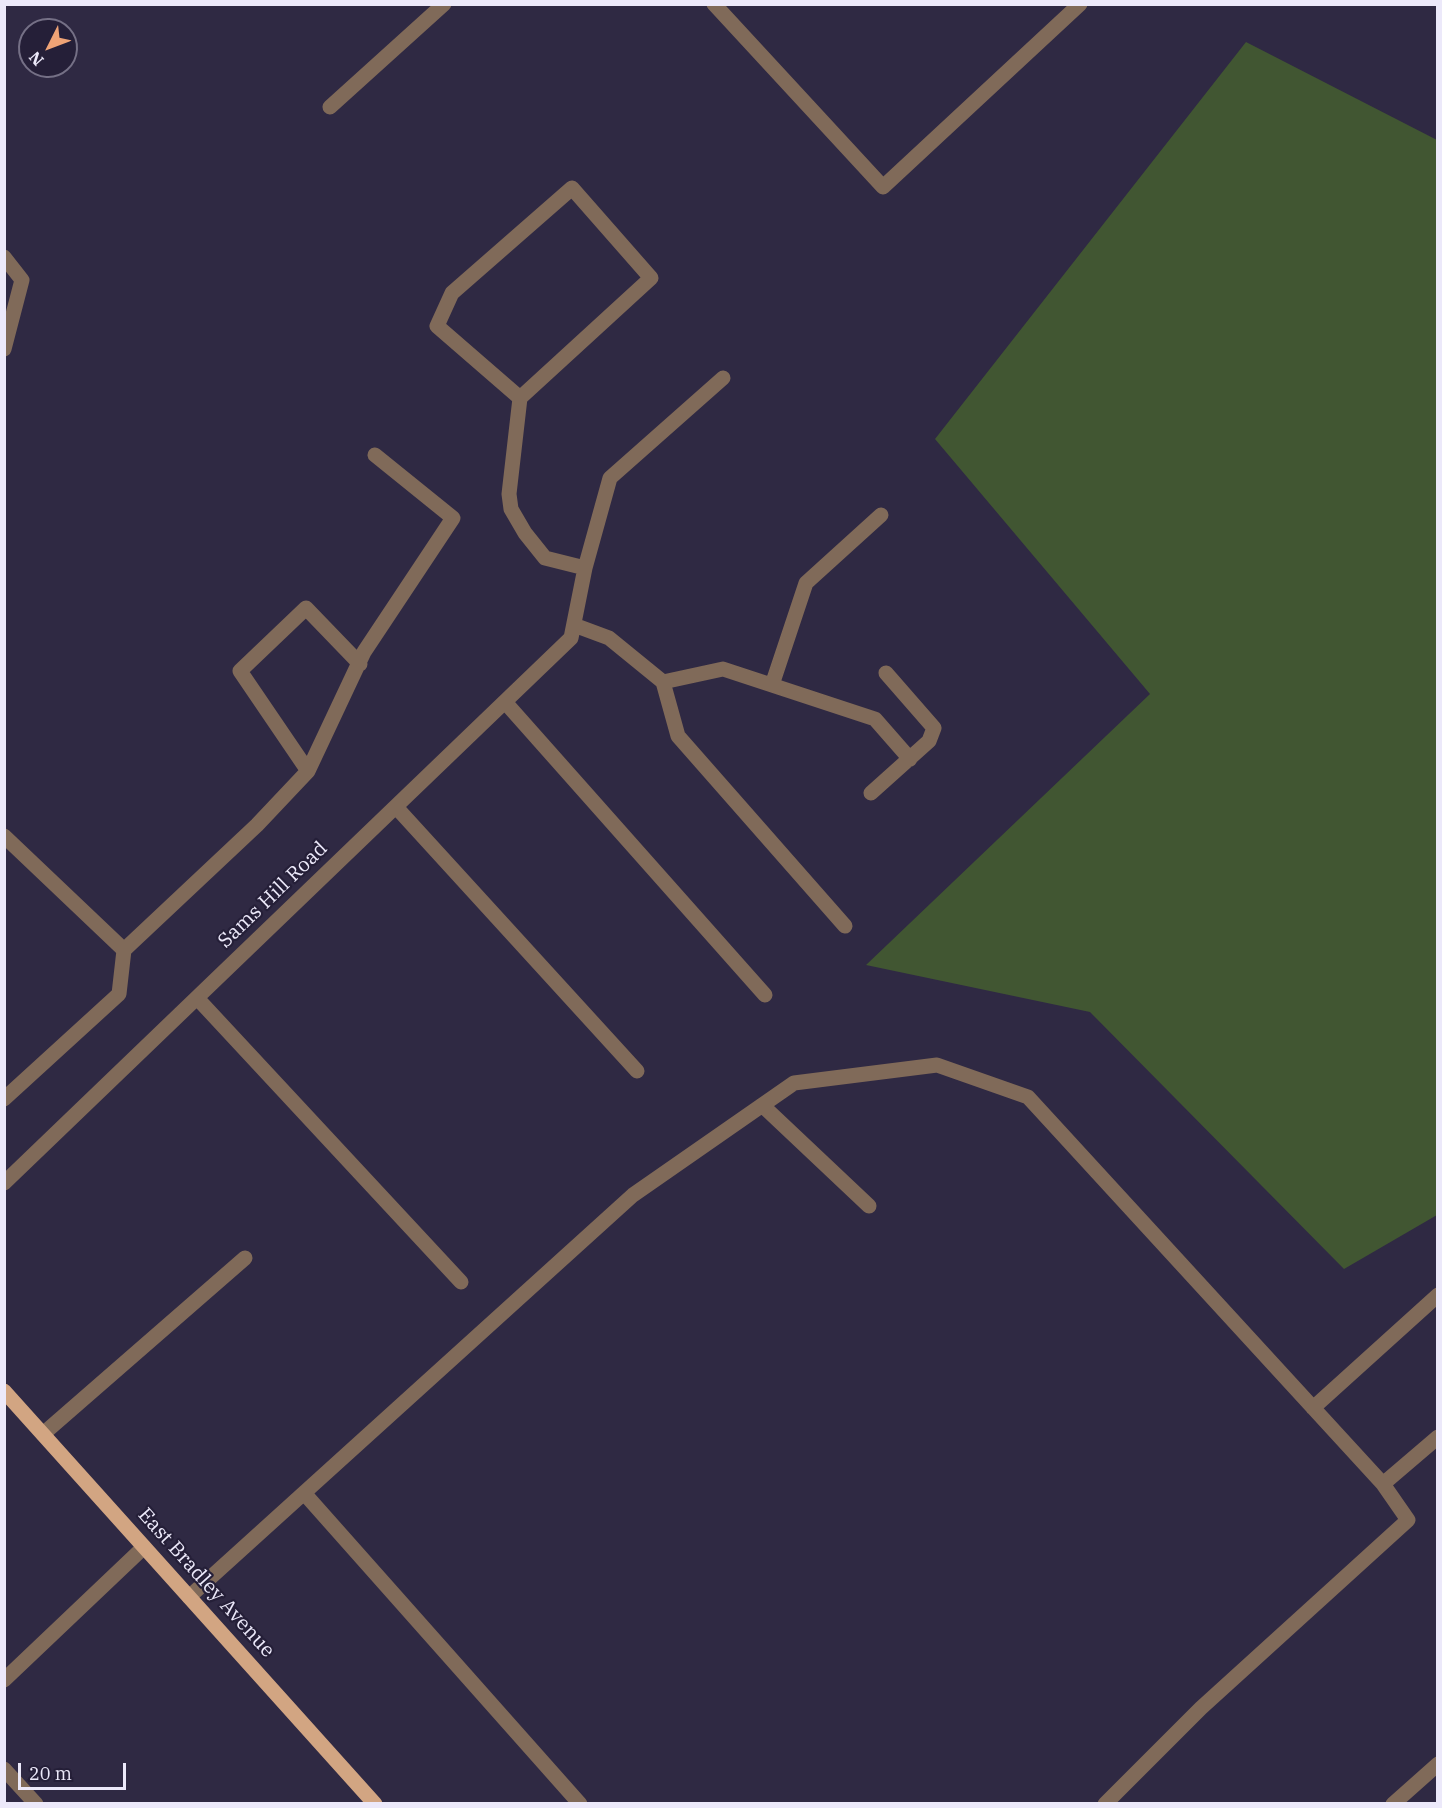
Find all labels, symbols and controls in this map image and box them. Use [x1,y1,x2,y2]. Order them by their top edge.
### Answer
north arrow [18,18,78,78]
text: N [24,47,48,70]
street label: Sams Hill Road [213,837,333,953]
street label: East Bradley Avenue [133,1503,279,1663]
scale bar [21,1751,129,1789]
text: 20 m [29,1762,72,1785]

